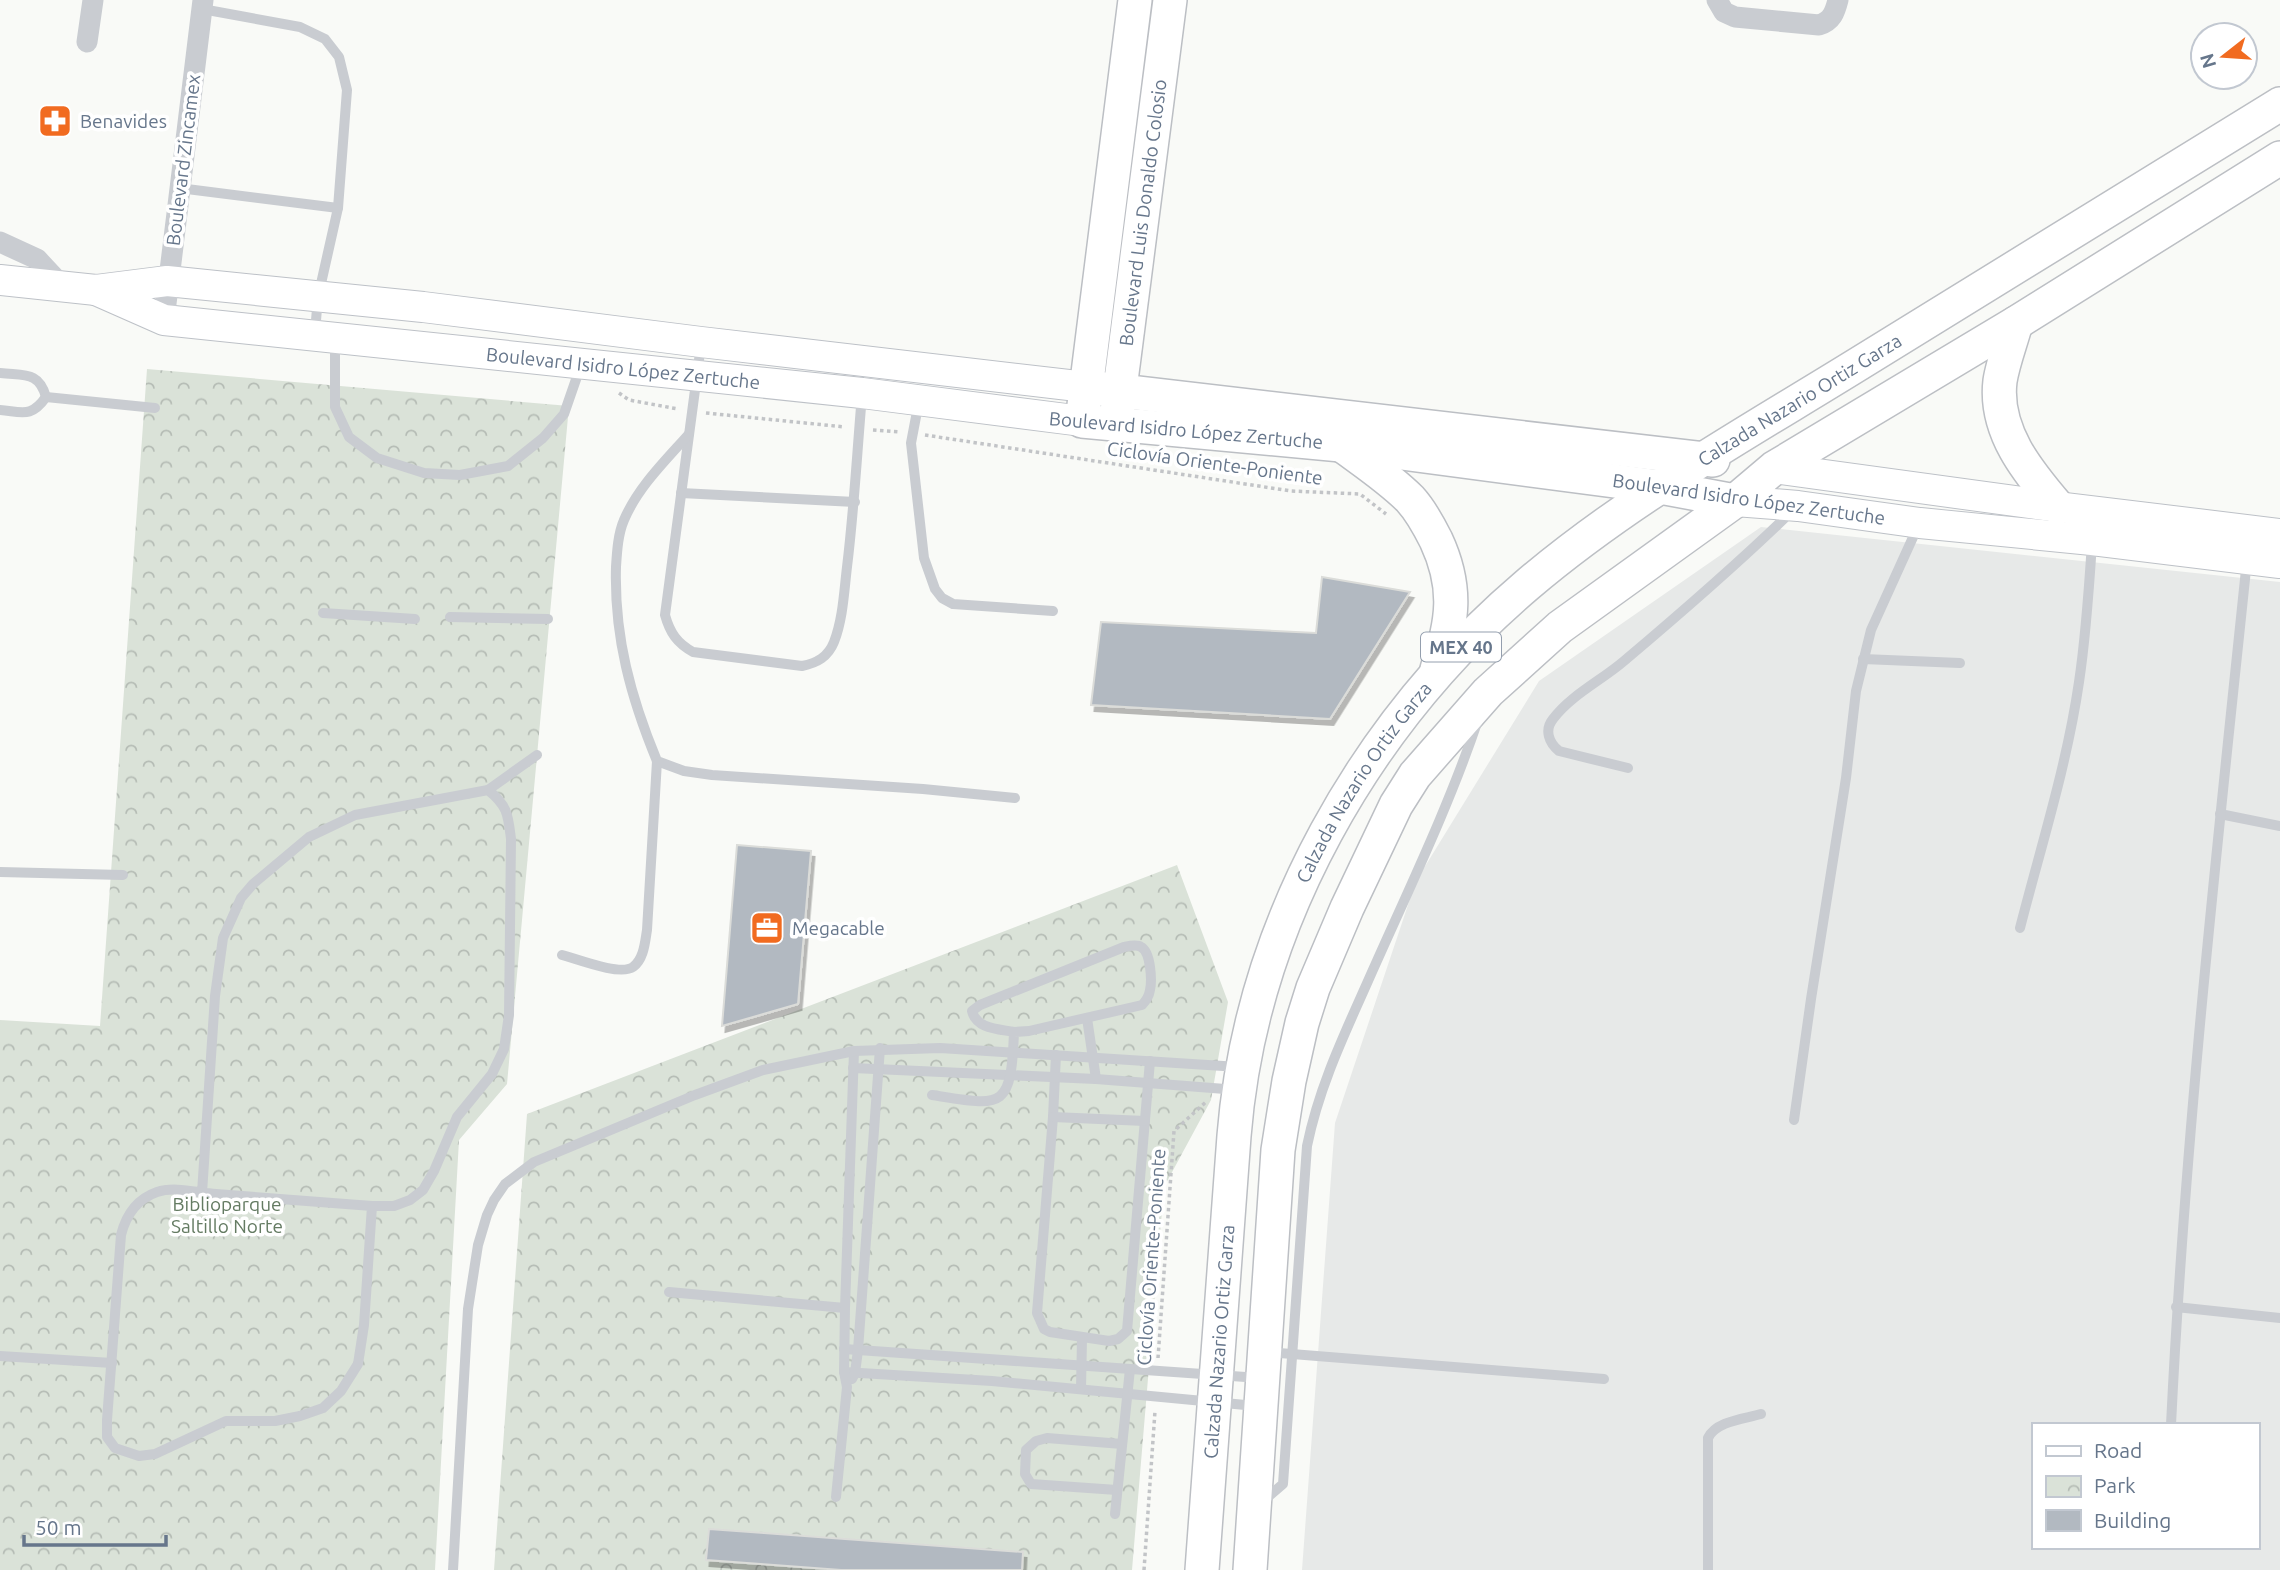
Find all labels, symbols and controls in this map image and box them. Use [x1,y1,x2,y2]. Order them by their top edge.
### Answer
north arrow [2189,21,2259,91]
text: N [2195,51,2220,71]
street label: Boulevard Zincamex [162,73,204,247]
street label: Boulevard Luis Donaldo Colosio [1115,78,1171,347]
pharmacy icon: Benavides [36,102,74,140]
place label: Benavides [80,110,167,132]
street label: Calzada Nazario Ortiz Garza [1694,329,1905,471]
street label: Boulevard Isidro López Zertuche [485,343,761,393]
street label: Boulevard Isidro López Zertuche [1048,407,1324,453]
street label: Ciclovía Oriente-Poniente [1106,437,1324,489]
street label: Boulevard Isidro López Zertuche [1611,469,1887,529]
road number: MEX 40 [1421,632,1501,662]
street label: Calzada Nazario Ortiz Garza [1292,677,1436,886]
office icon: Megacable [748,909,786,947]
place label: Megacable [792,917,885,939]
street label: Ciclovía Oriente-Poniente [1132,1148,1170,1366]
park label: Biblioparque Saltillo Norte [171,1193,283,1237]
street label: Calzada Nazario Ortiz Garza [1199,1224,1238,1459]
legend [2032,1423,2259,1549]
text: Road [2094,1438,2142,1462]
text: Park [2094,1473,2136,1497]
scale bar [24,1504,166,1548]
text: Building [2094,1508,2171,1532]
text: 50 m [35,1515,82,1539]

